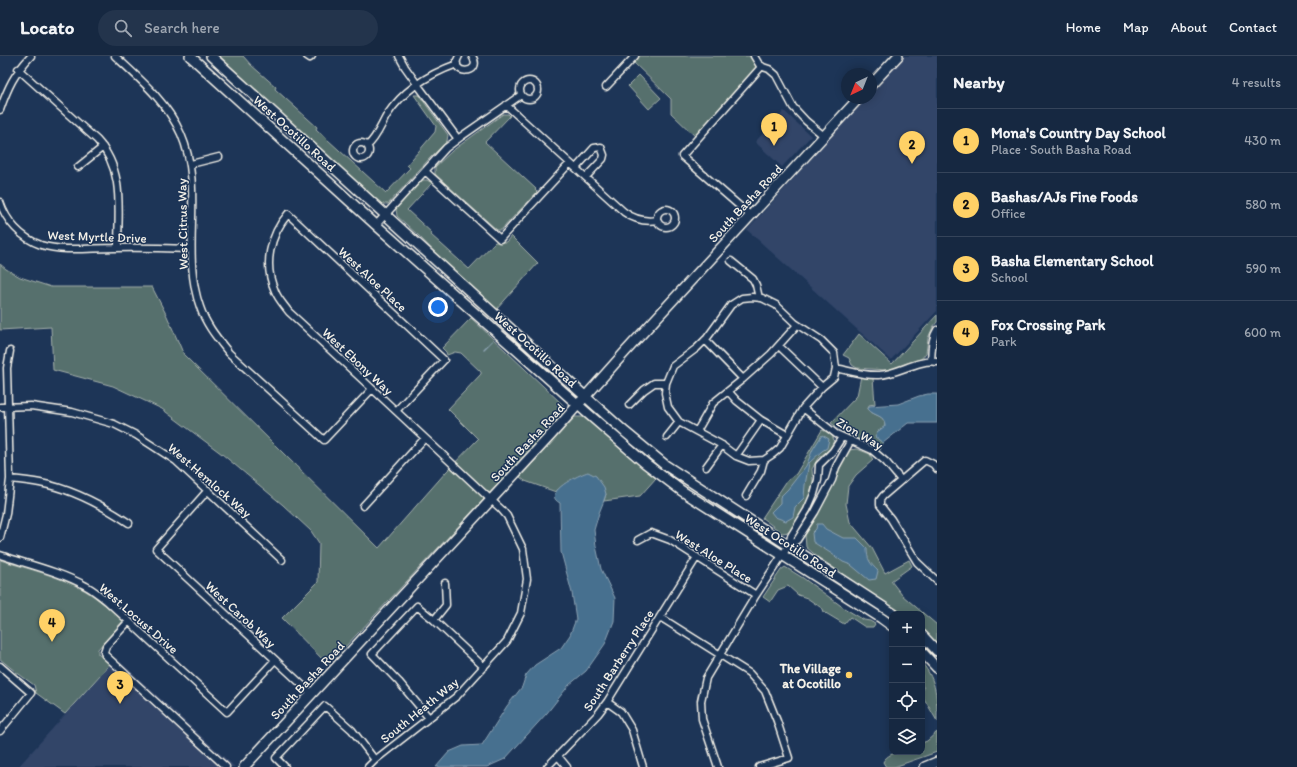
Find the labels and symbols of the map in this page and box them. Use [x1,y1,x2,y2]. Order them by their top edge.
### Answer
north arrow [841,68,877,104]
street label: West Ocotillo Road [250,92,339,174]
pin: 1 [761,113,787,146]
pin: 2 [899,131,925,164]
street label: South Basha Road [705,161,785,246]
street label: West Citrus Way [174,178,191,270]
street label: West Myrtle Drive [47,227,147,246]
street label: West Aloe Place [335,244,410,315]
your location [428,297,448,317]
street label: West Ocotillo Road [491,308,580,390]
street label: West Ebony Way [319,325,396,398]
street label: South Basha Road [487,400,567,485]
street label: Zion Way [834,414,886,453]
street label: West Hemlock Way [165,440,255,521]
street label: West Ocotillo Road [742,510,839,581]
street label: West Aloe Place [672,527,755,586]
street label: West Carob Way [202,578,279,651]
street label: West Locust Drive [96,580,181,657]
street label: South Barberry Place [580,607,657,714]
pin: 4 [39,609,65,642]
street label: South Basha Road [267,638,347,723]
place label: The Village at Ocotillo [779,661,841,691]
marker: The Village at Ocotillo [844,670,854,680]
pin: 3 [107,671,133,704]
street label: South Heath Way [377,674,461,746]

